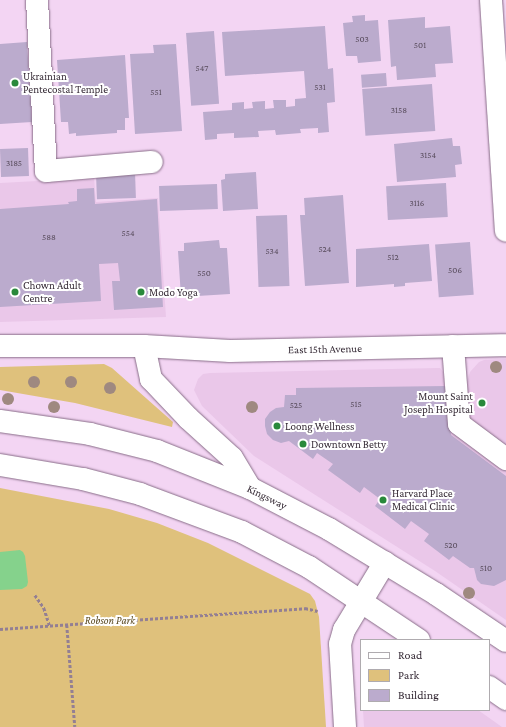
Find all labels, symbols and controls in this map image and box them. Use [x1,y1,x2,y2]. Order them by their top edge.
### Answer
house number: 503 [355,34,369,44]
house number: 501 [414,40,426,50]
house number: 547 [196,63,208,73]
place label: Ukrainian Pentecostal Temple [23,70,108,96]
marker: Ukrainian Pentecostal Temple [10,78,20,88]
house number: 531 [314,82,326,92]
house number: 551 [150,87,162,97]
house number: 3158 [391,105,407,115]
house number: 3154 [420,150,436,160]
house number: 3185 [6,158,22,168]
house number: 3116 [410,198,424,208]
house number: 554 [122,228,134,238]
house number: 588 [42,232,56,242]
house number: 524 [319,244,331,254]
house number: 534 [266,246,278,256]
house number: 512 [387,252,399,262]
house number: 506 [448,265,462,275]
house number: 550 [197,268,211,278]
place label: Chown Adult Centre [23,279,81,305]
place label: Modo Yoga [149,285,198,299]
marker: Chown Adult Centre [10,287,20,297]
marker: Modo Yoga [136,287,146,297]
street label: East 15th Avenue [288,342,362,356]
place label: Mount Saint Joseph Hospital [404,390,473,416]
marker: Mount Saint Joseph Hospital [476,397,488,409]
house number: 515 [350,399,362,409]
house number: 525 [290,400,302,410]
place label: Loong Wellness [285,419,354,433]
marker: Loong Wellness [272,421,282,431]
place label: Downtown Betty [311,437,386,451]
marker: Downtown Betty [298,439,308,449]
street label: Kingsway [245,482,289,512]
place label: Harvard Place Medical Clinic [392,487,455,513]
marker: Harvard Place Medical Clinic [377,494,389,506]
house number: 520 [444,540,458,550]
house number: 510 [480,563,492,573]
park label: Robson Park [85,613,135,627]
legend [360,639,490,711]
text: Road [398,648,422,662]
text: Park [398,668,419,682]
text: Building [398,688,439,702]

